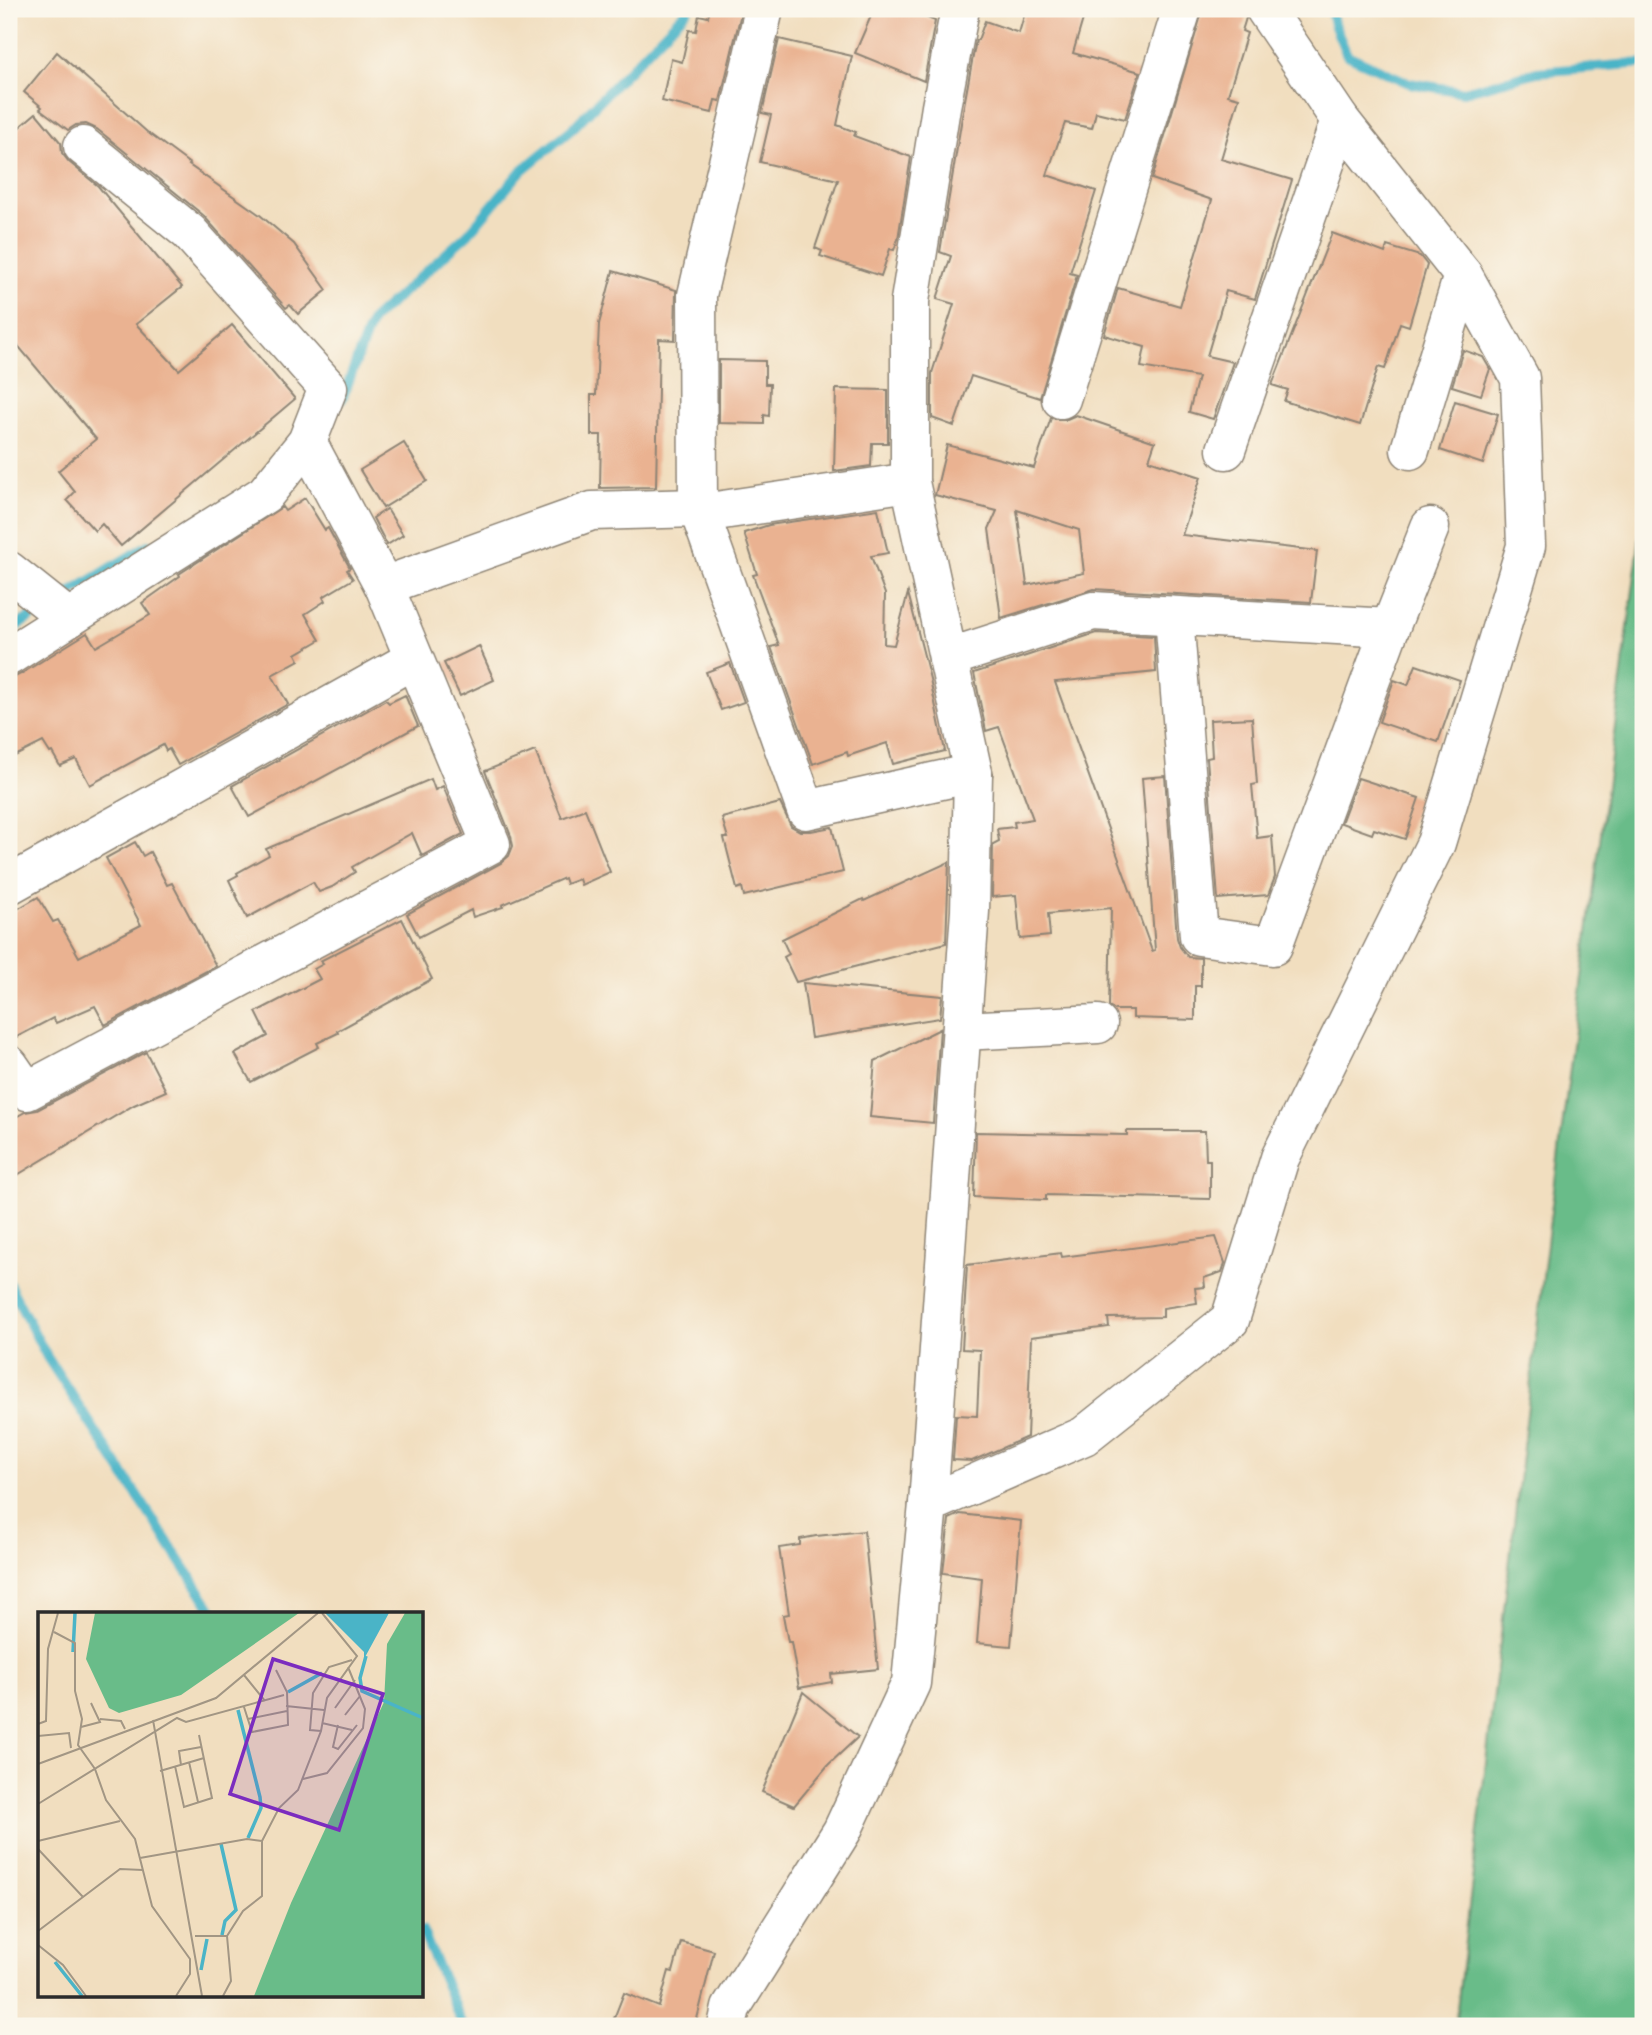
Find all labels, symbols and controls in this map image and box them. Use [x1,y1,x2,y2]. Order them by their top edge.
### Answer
inset map [38,1612,424,1996]

